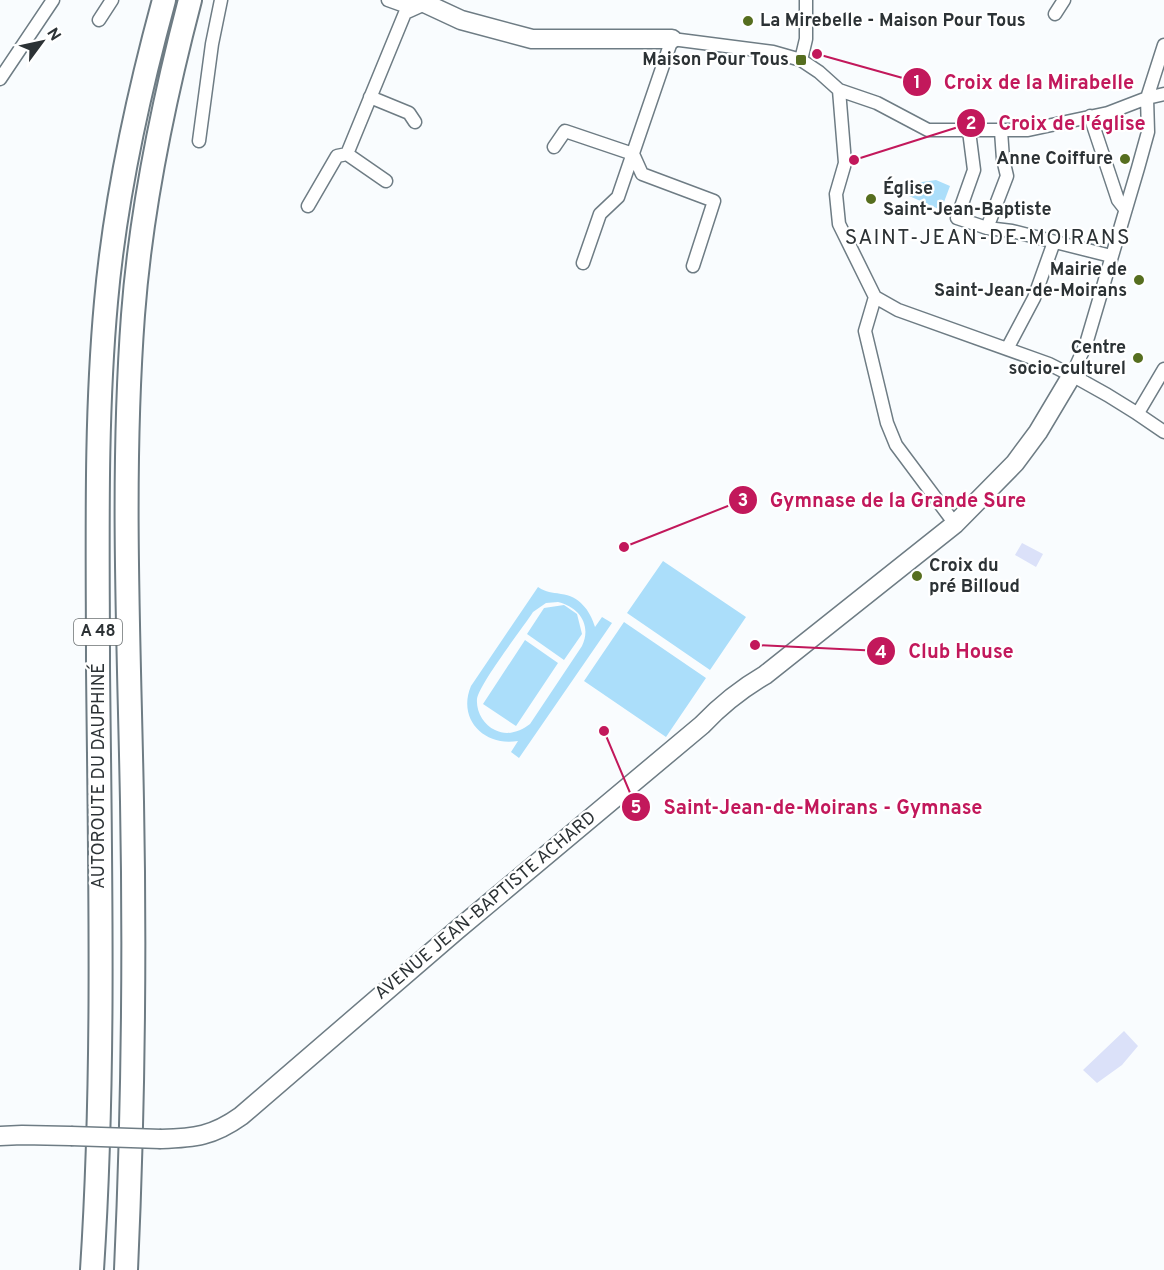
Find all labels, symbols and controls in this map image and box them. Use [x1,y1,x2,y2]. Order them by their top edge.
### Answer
place label: La Mirebelle - Maison Pour Tous [760,10,1026,33]
north arrow [12,12,72,72]
marker: La Mirebelle - Maison Pour Tous [741,14,755,28]
text: N [41,25,64,45]
place label: Maison Pour Tous [642,49,789,72]
marker: Maison Pour Tous [794,53,808,67]
callout: Croix de la Mirabelle [902,63,1146,101]
text: Croix de la Mirabelle [944,71,1134,97]
text: 1 [913,72,921,95]
callout: Croix de l'église [956,104,1157,142]
text: Croix de l'église [998,112,1146,138]
text: 2 [965,113,977,136]
place label: Anne Coiffure [996,148,1113,171]
marker: Anne Coiffure [1118,152,1132,166]
place label: Église Saint-Jean-Baptiste [883,176,1051,222]
marker: Église Saint-Jean-Baptiste [864,192,878,206]
district label: SAINT-JEAN-DE-MOIRANS [845,225,1131,252]
place label: Mairie de Saint-Jean-de-Moirans [934,259,1127,303]
marker: Mairie de Saint-Jean-de-Moirans [1132,273,1146,287]
place label: Centre socio-culturel [1008,337,1126,381]
marker: Centre socio-culturel [1131,351,1145,365]
callout: Gymnase de la Grande Sure [728,481,1039,519]
text: Gymnase de la Grande Sure [770,489,1026,515]
text: 3 [738,490,748,513]
place label: Croix du pré Billoud [929,555,1020,599]
marker: Croix du pré Billoud [910,569,924,583]
road number: A 48 [74,619,122,645]
callout: Club House [866,632,1026,670]
text: Club House [908,640,1014,666]
text: 4 [875,642,887,665]
street label: AUTOROUTE DU DAUPHINÉ [86,663,111,889]
callout: Saint-Jean-de-Moirans - Gymnase [621,788,994,826]
text: Saint-Jean-de-Moirans - Gymnase [663,796,983,822]
text: 5 [631,797,642,820]
street label: AVENUE JEAN-BAPTISTE ACHARD [371,807,601,1005]

